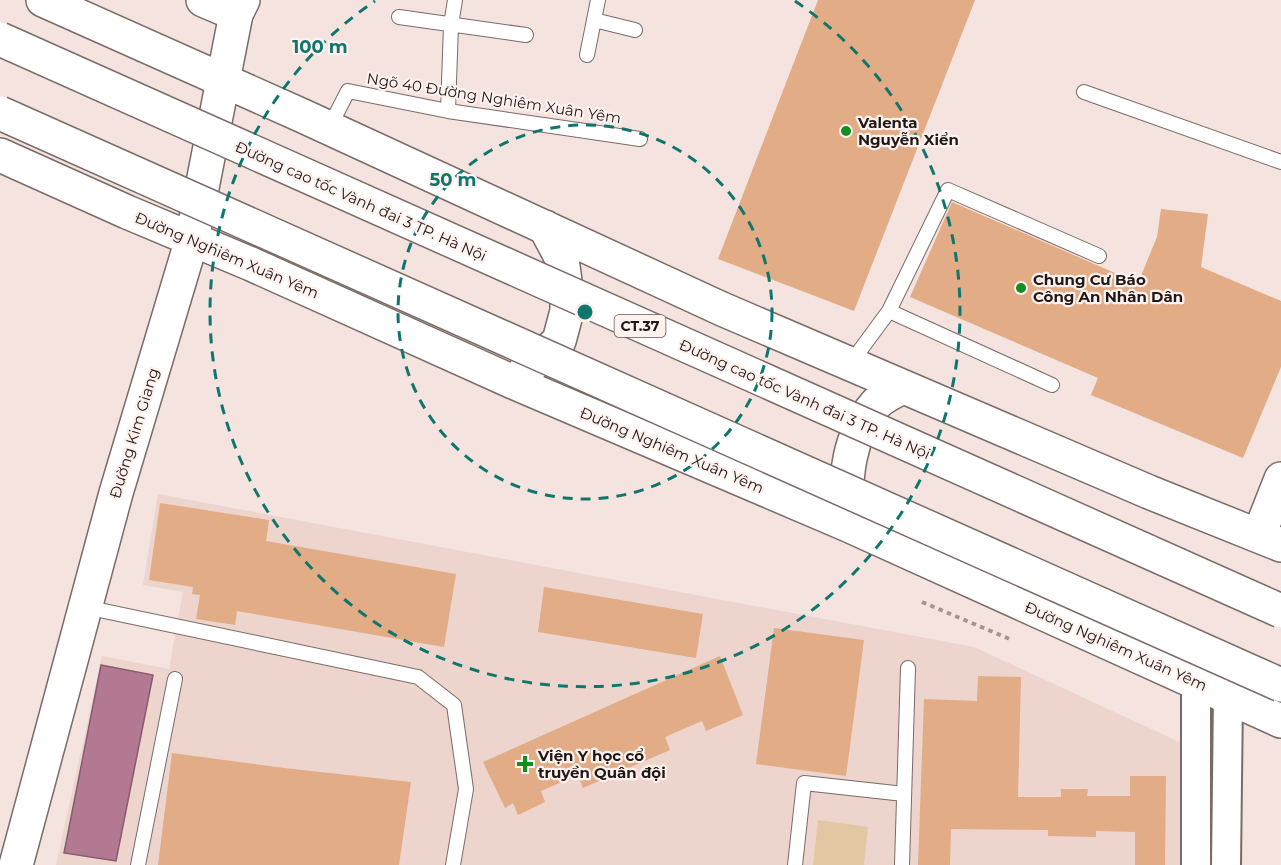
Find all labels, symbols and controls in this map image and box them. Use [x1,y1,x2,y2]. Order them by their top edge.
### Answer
text: 100 m [292,36,348,58]
street label: Ngõ 40 Đường Nghiêm Xuân Yêm [365,68,623,128]
place label: Valenta Nguyễn Xiển [857,113,959,149]
marker: Valenta Nguyễn Xiển [839,124,853,138]
street label: Đường cao tốc Vành đai 3 TP. Hà Nội [232,137,490,265]
text: 50 m [430,169,476,191]
street label: Đường Nghiêm Xuân Yêm [132,208,322,302]
place label: Chung Cư Báo Công An Nhân Dân [1033,270,1183,306]
marker: Chung Cư Báo Công An Nhân Dân [1014,281,1028,295]
centre of rings [575,302,595,322]
road number: CT.37 [614,315,666,337]
street label: Đường cao tốc Vành đai 3 TP. Hà Nội [676,335,934,463]
street label: Đường Kim Giang [105,365,163,501]
street label: Đường Nghiêm Xuân Yêm [577,403,767,497]
street label: Đường Nghiêm Xuân Yêm [1022,597,1210,695]
place label: Viện Y học cổ truyền Quân đội [537,746,666,782]
marker: Viện Y học cổ truyền Quân đội [516,755,534,773]

